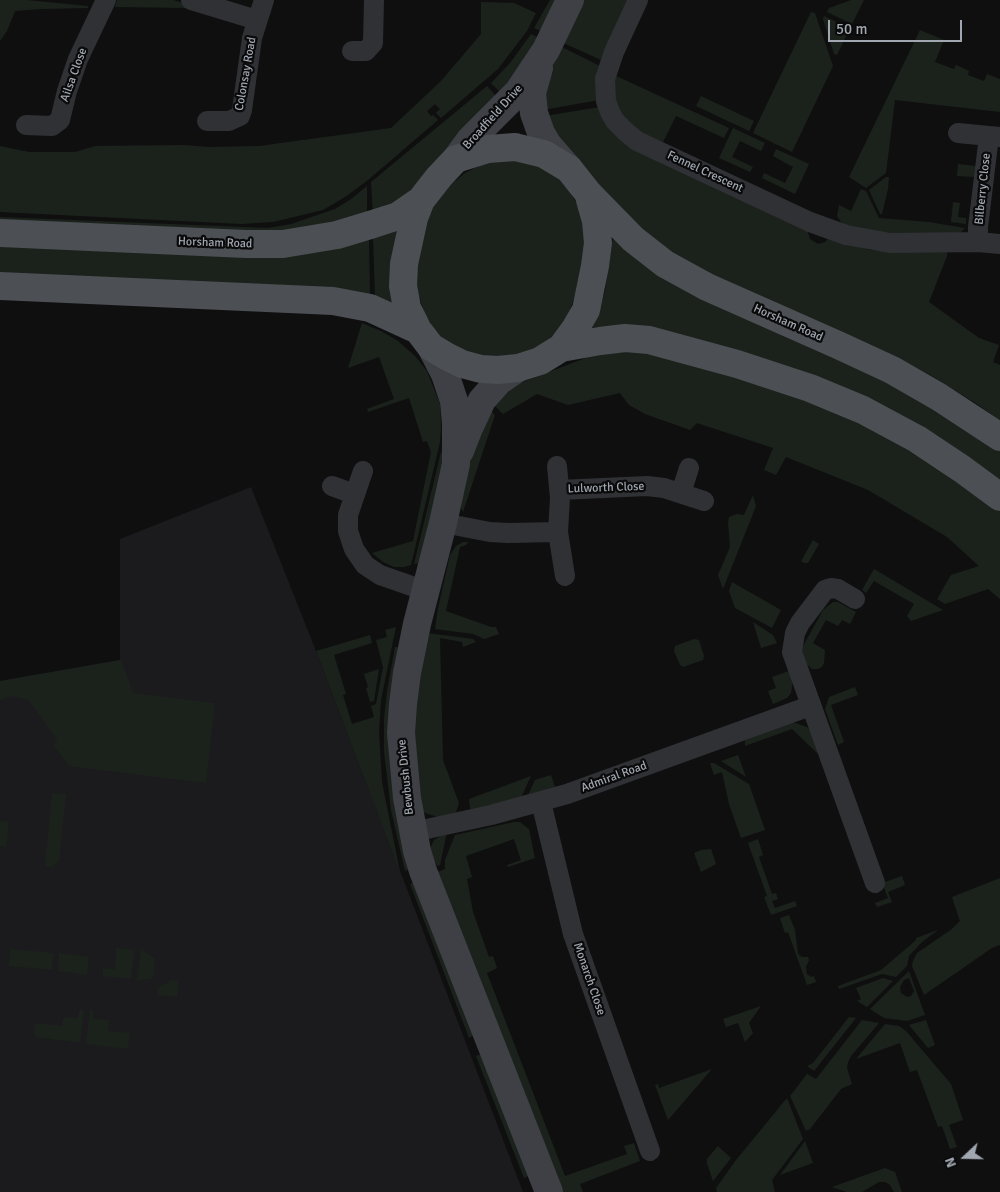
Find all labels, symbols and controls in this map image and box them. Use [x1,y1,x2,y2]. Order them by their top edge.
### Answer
scale bar [830,10,964,42]
text: 50 m [836,20,867,38]
street label: Colonsay Road [232,36,260,112]
street label: Ailsa Close [58,46,90,104]
street label: Broadfield Drive [460,82,526,152]
street label: Fennel Crescent [665,148,745,196]
street label: Bilberry Close [972,152,994,226]
street label: Horsham Road [178,235,252,251]
street label: Horsham Road [751,301,825,345]
street label: Lulworth Close [567,479,645,497]
street label: Bewbush Drive [395,738,417,816]
street label: Admiral Road [579,758,649,796]
street label: Monarch Close [570,941,608,1017]
north arrow [940,1132,990,1182]
text: N [941,1155,960,1170]

